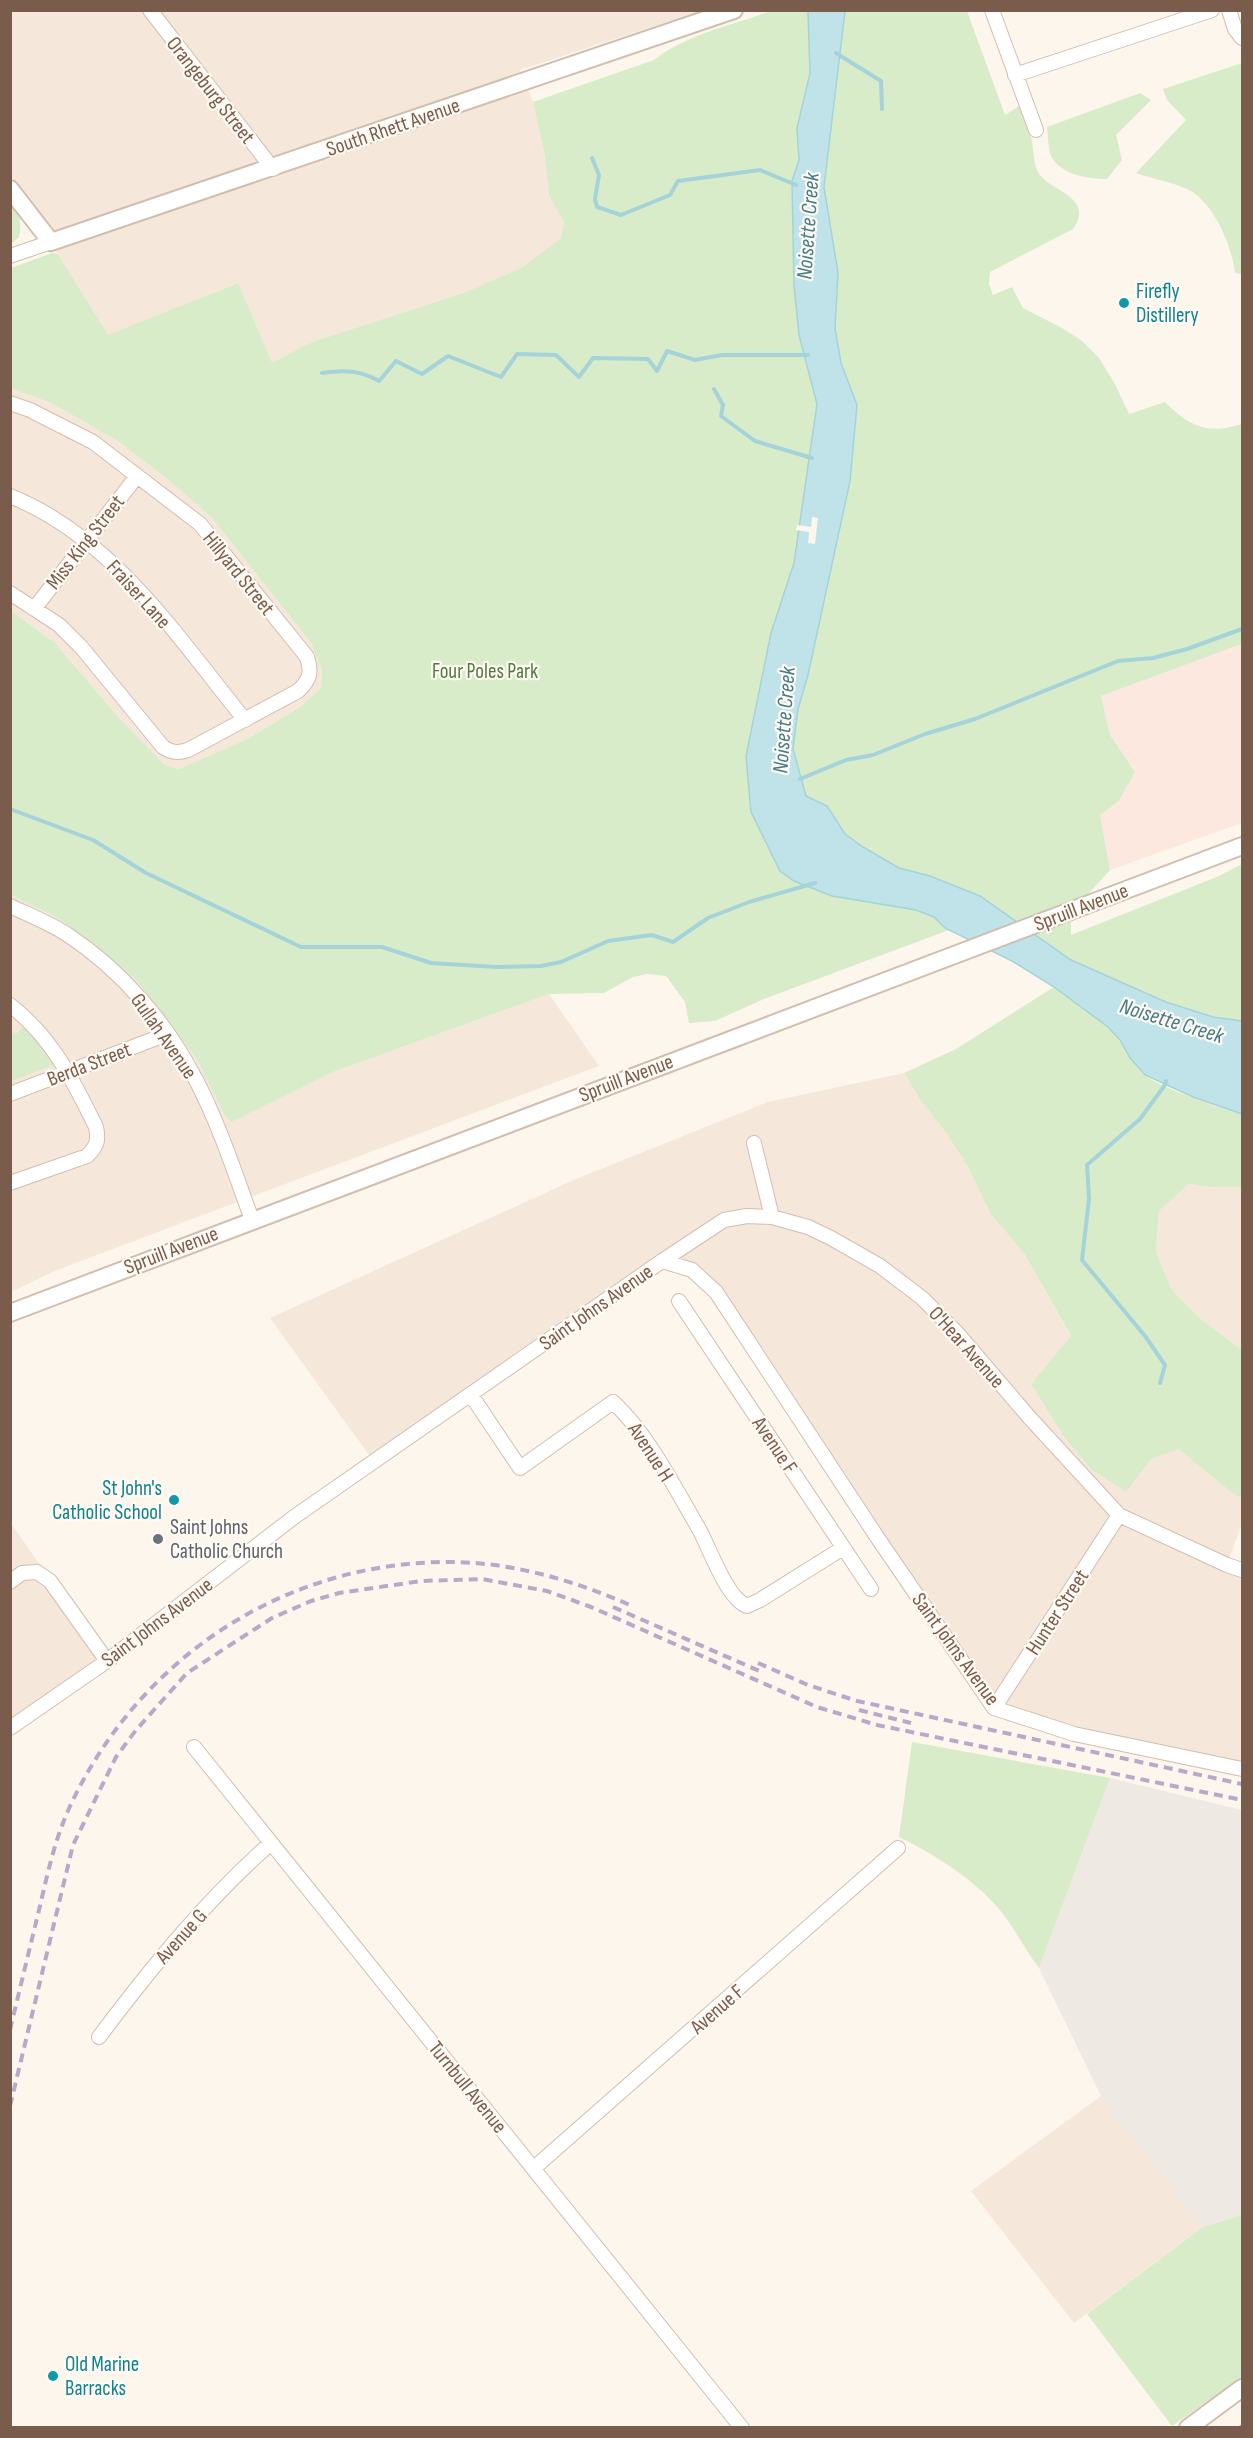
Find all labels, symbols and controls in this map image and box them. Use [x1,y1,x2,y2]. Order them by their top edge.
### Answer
street label: Orangeburg Street [161,32,260,149]
street label: South Rhett Avenue [323,93,463,162]
water label: Noisette Creek [791,171,826,280]
place label: Firefly Distillery [1136,279,1199,328]
marker: Firefly Distillery [1117,296,1131,310]
street label: Miss King Street [41,490,130,595]
street label: Hillyard Street [197,526,280,620]
street label: Fraiser Lane [101,555,176,634]
park label: Four Poles Park [432,659,538,684]
water label: Noisette Creek [767,665,802,774]
street label: Spruill Avenue [1031,878,1132,937]
street label: Gullah Avenue [125,989,202,1084]
water label: Noisette Creek [1117,993,1227,1050]
street label: Berda Street [44,1037,135,1092]
street label: Spruill Avenue [576,1049,677,1108]
street label: Spruill Avenue [121,1221,222,1280]
street label: Saint Johns Avenue [535,1259,658,1356]
street label: O'Hear Avenue [923,1301,1010,1393]
street label: Avenue F [746,1411,803,1478]
street label: Avenue H [622,1417,679,1486]
place label: St John's Catholic School [52,1476,162,1525]
marker: St John's Catholic School [167,1493,181,1507]
place label: Saint Johns Catholic Church [170,1515,283,1564]
marker: Saint Johns Catholic Church [151,1532,165,1546]
street label: Hunter Street [1021,1565,1094,1660]
street label: Saint Johns Avenue [97,1572,218,1672]
street label: Saint Johns Avenue [906,1588,1005,1710]
street label: Avenue G [150,1904,212,1970]
street label: Avenue F [685,1979,749,2040]
street label: Turnbull Avenue [423,2036,512,2138]
place label: Old Marine Barracks [65,2352,139,2401]
marker: Old Marine Barracks [46,2369,60,2383]

